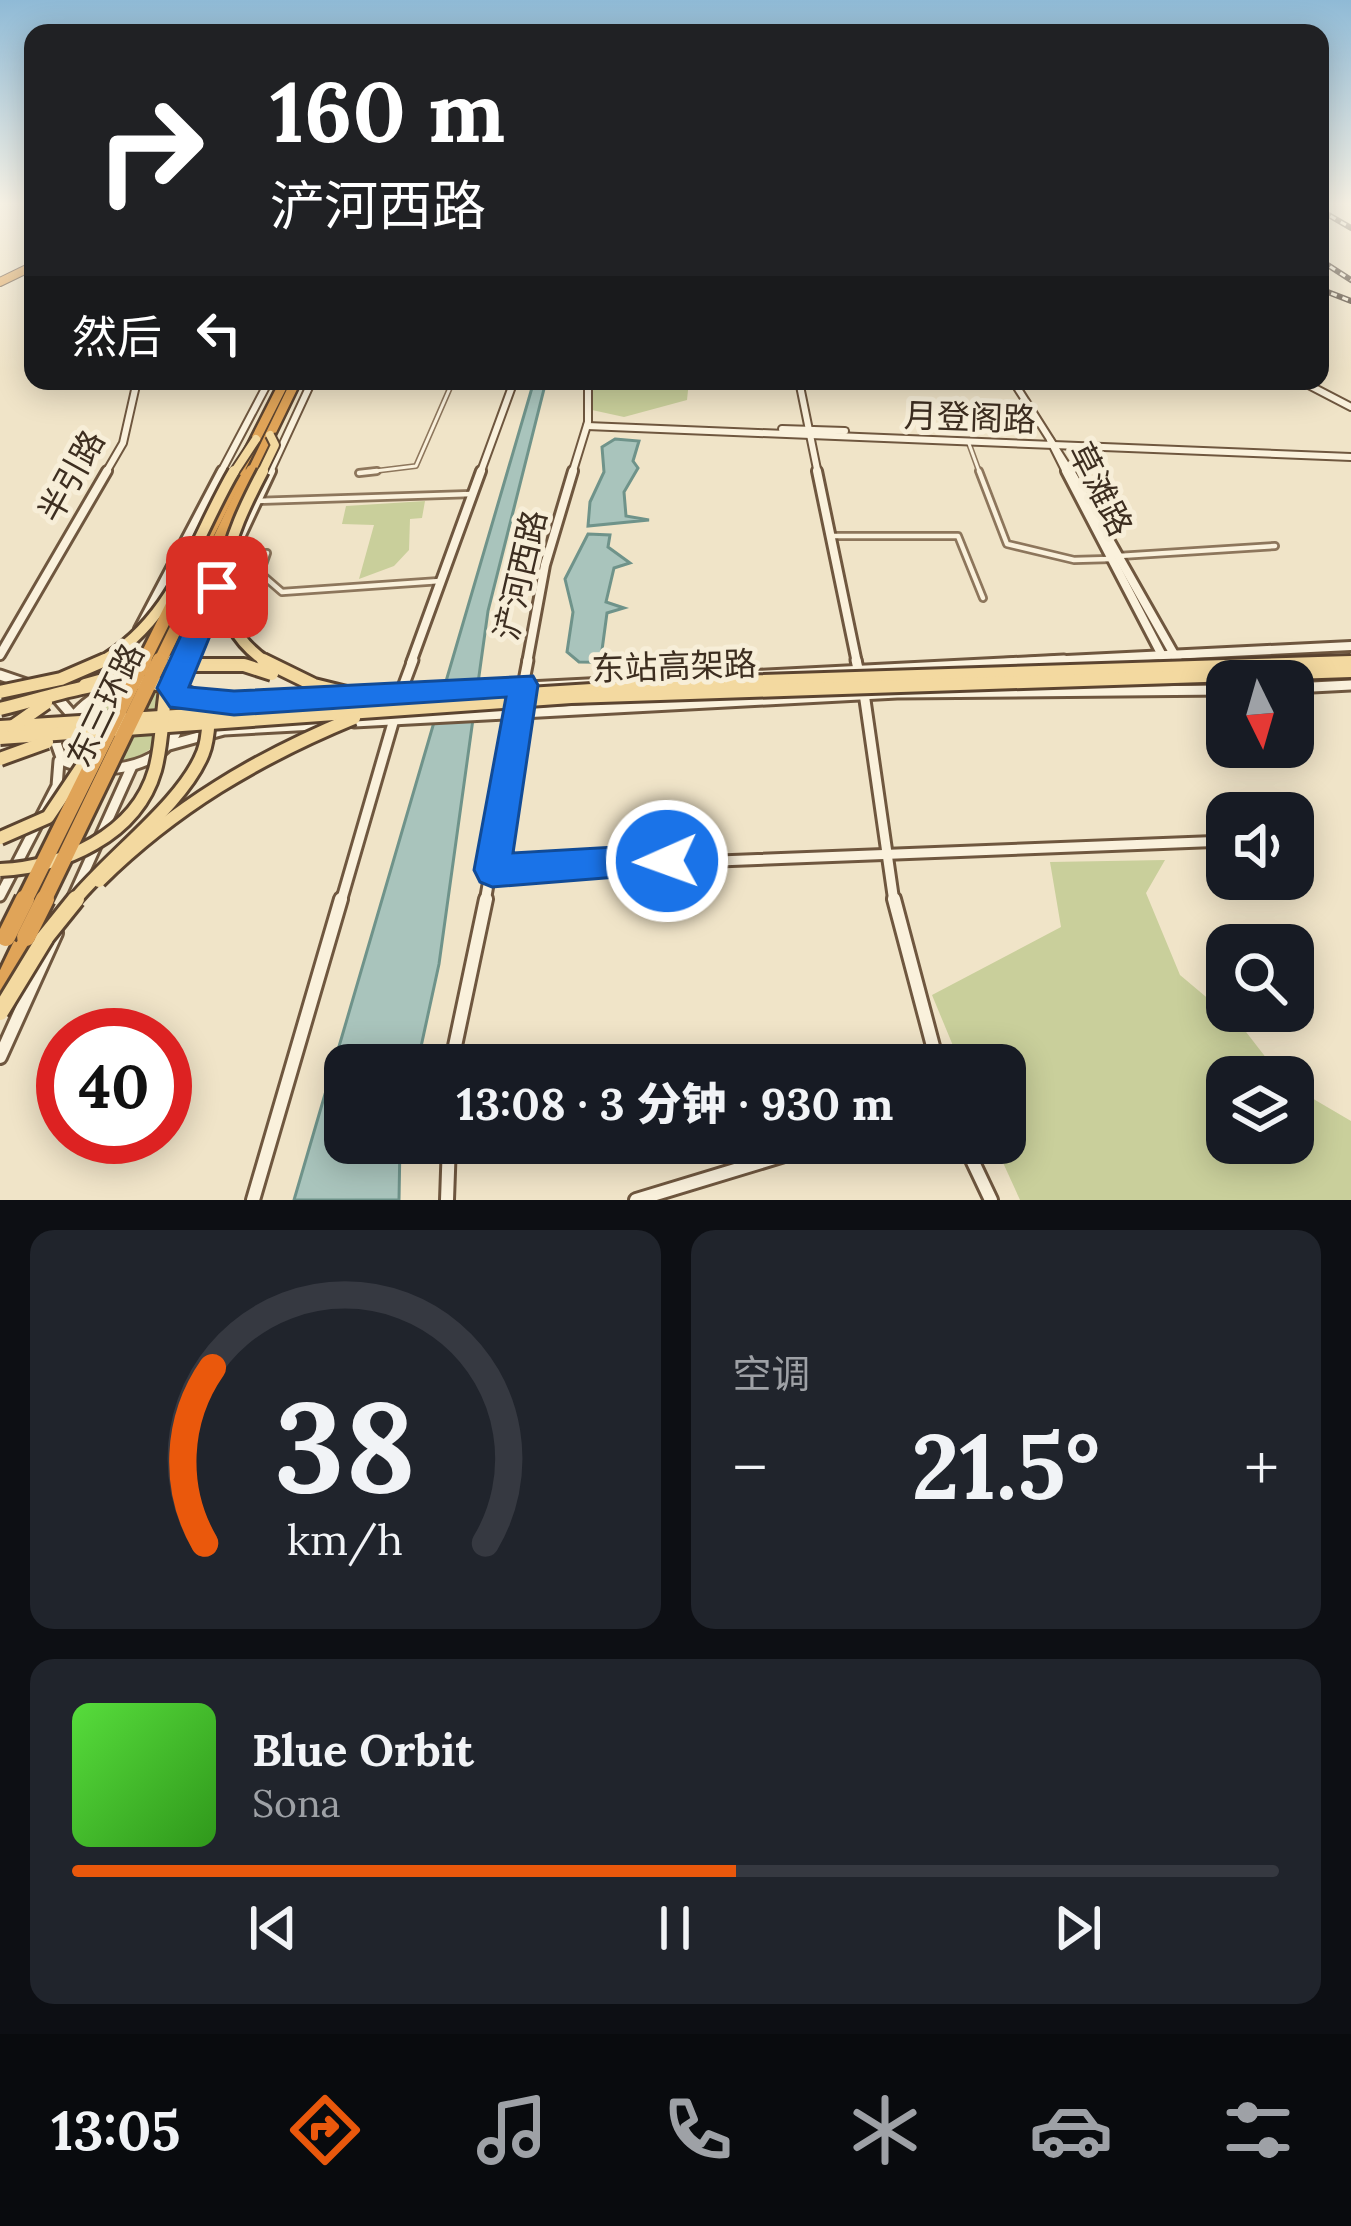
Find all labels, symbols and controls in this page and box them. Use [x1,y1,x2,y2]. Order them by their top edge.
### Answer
text: 160 m [270,57,505,165]
icon: right [72,72,228,228]
text: 浐河西路 [270,171,486,240]
icon: left [186,300,252,366]
text: 然后 [72,308,162,365]
street label: 月登阁路 [903,394,1037,440]
street label: 半引路 [29,423,113,529]
street label: 草滩路 [1060,435,1142,543]
street label: 浐河西路 [485,506,555,644]
pin [166,536,268,638]
icon: arrive [184,554,250,620]
street label: 东三环路 [57,636,153,774]
street label: 东站高架路 [591,642,757,690]
north arrow [1206,660,1314,768]
map controls [1206,660,1314,1164]
button: sound [1206,792,1314,900]
position arrow [604,798,730,924]
button: search [1206,924,1314,1032]
speed limit sign: 40 [36,1008,192,1164]
button: layers [1206,1056,1314,1164]
text: 13:08 · 3 分钟 · 930 m [457,1075,893,1132]
text: 空调 [733,1349,811,1399]
text: 38 [275,1366,416,1526]
text: 21.5° [912,1408,1100,1524]
text: − [733,1425,767,1509]
text: + [1244,1425,1279,1509]
text: km/h [287,1511,403,1566]
text: Blue Orbit [252,1721,474,1778]
text: Sona [252,1778,341,1828]
icon: previous [240,1895,306,1961]
icon: pause [642,1895,708,1961]
icon: next [1045,1895,1111,1961]
icon: directions [283,2088,367,2172]
icon: music [470,2088,554,2172]
icon: phone [656,2088,740,2172]
icon: climate [843,2088,927,2172]
icon: car [1029,2088,1113,2172]
icon: filters [1216,2088,1300,2172]
text: 13:05 [51,2096,180,2165]

